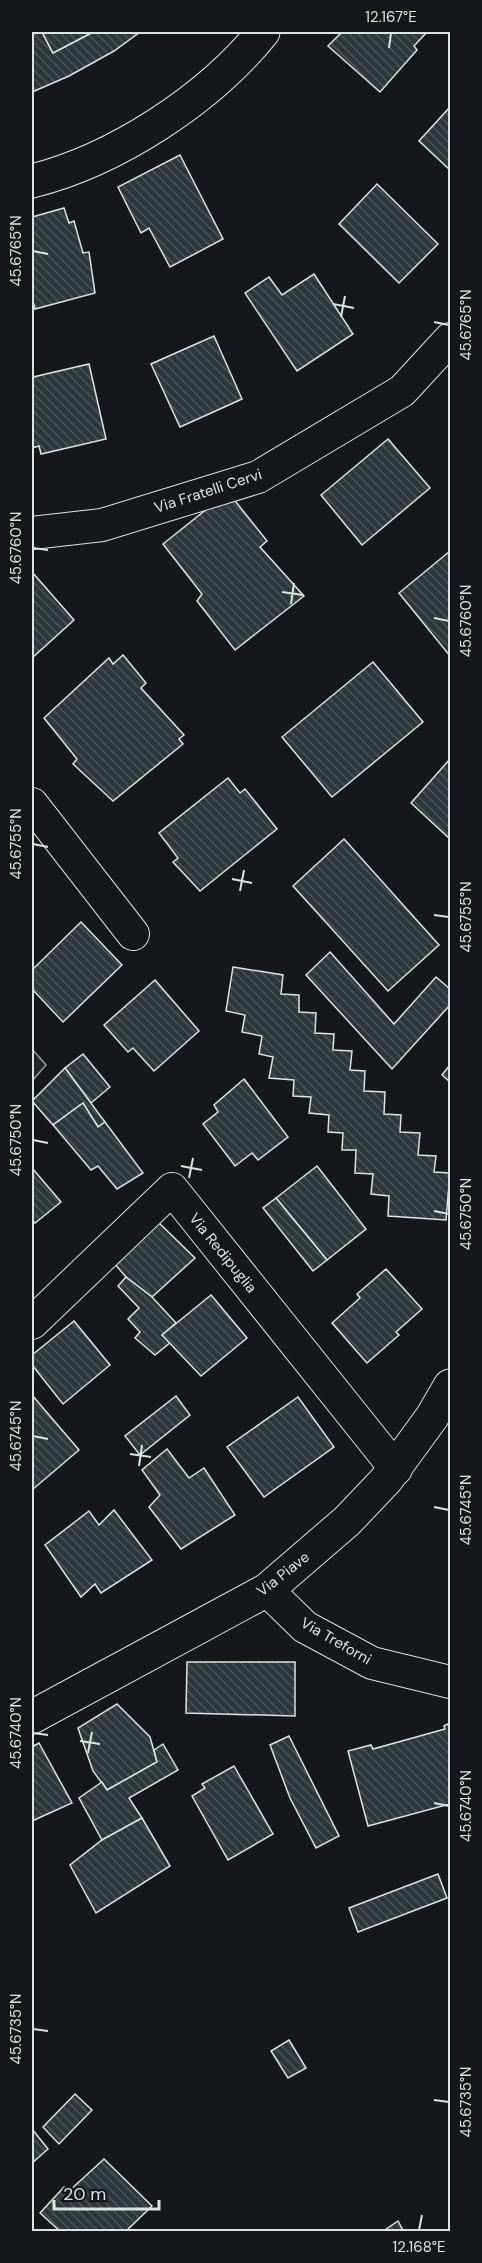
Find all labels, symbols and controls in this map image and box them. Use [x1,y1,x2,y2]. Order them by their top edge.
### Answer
text: 12.167°E [365,7,417,27]
text: 45.6765°N [6,215,26,287]
text: 45.6765°N [456,289,476,361]
street label: Via Fratelli Cervi [152,464,264,518]
text: 45.6760°N [6,512,26,584]
text: 45.6760°N [456,585,476,657]
text: 45.6755°N [6,808,26,880]
text: 45.6755°N [456,881,476,953]
text: 45.6750°N [6,1104,26,1176]
text: 45.6750°N [456,1178,476,1250]
street label: Via Redipuglia [185,1209,261,1297]
text: 45.6745°N [6,1401,26,1471]
text: 45.6745°N [456,1475,476,1545]
street label: Via Piave [252,1547,314,1601]
street label: Via Treforni [297,1613,375,1669]
text: 45.6740°N [6,1697,26,1769]
text: 45.6740°N [456,1770,476,1842]
text: 45.6735°N [6,1994,26,2064]
text: 45.6735°N [456,2067,476,2137]
scale bar [54,2173,159,2211]
text: 20 m [63,2182,106,2206]
text: 12.168°E [393,2237,445,2257]

